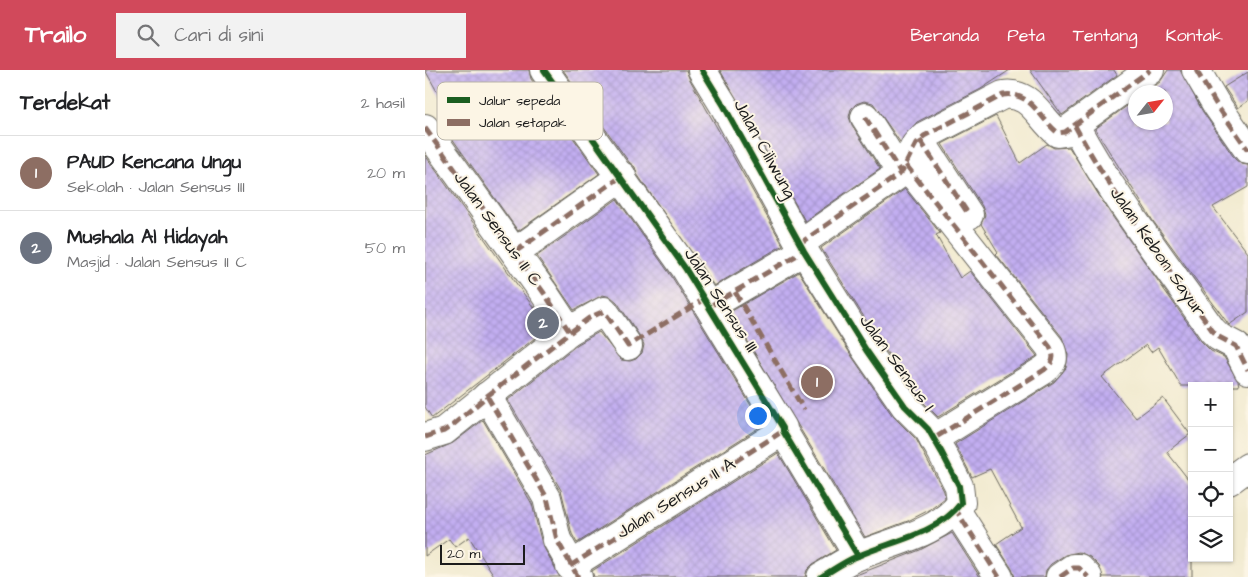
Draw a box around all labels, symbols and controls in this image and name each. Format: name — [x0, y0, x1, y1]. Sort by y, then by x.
search box — [116, 13, 466, 58]
text: Trailo — [25, 18, 86, 52]
icon: search — [134, 21, 162, 49]
text: Cari di sini — [174, 22, 263, 49]
text: Beranda — [910, 23, 979, 48]
text: Peta — [1007, 23, 1045, 48]
text: Tentang — [1073, 23, 1137, 48]
text: Kontak — [1165, 23, 1223, 48]
legend — [437, 82, 603, 140]
north arrow — [1128, 85, 1173, 130]
text: Terdekat — [20, 88, 110, 117]
text: Jalur sepeda — [479, 91, 560, 111]
text: 2 hasil — [360, 92, 405, 114]
street label: Jalan Ciliwung — [727, 95, 803, 204]
text: Jalan setapak — [479, 113, 567, 133]
text: PAUD Kencana Ungu — [67, 149, 241, 176]
text: 1 — [35, 162, 37, 184]
text: 20 m — [367, 162, 405, 184]
street label: Jalan Sensus II C — [448, 166, 549, 292]
text: Sekolah · Jalan Sensus III — [67, 176, 245, 198]
street label: Jalan Kebon Sayur — [1103, 182, 1212, 323]
text: Mushala Al Hidayah — [67, 224, 227, 251]
text: 2 — [31, 237, 41, 259]
text: 50 m — [365, 237, 405, 259]
street label: Jalan Sensus III — [678, 243, 764, 357]
text: Masjid · Jalan Sensus II C — [67, 251, 247, 273]
pin: 2 — [527, 304, 559, 342]
street label: Jalan Sensus I — [853, 309, 941, 417]
pin: 1 — [801, 363, 833, 401]
map controls — [1188, 382, 1233, 562]
button: + — [1188, 382, 1233, 427]
your location — [745, 403, 771, 429]
button: − — [1188, 427, 1233, 472]
street label: Jalan Sensus II A — [612, 451, 741, 545]
button: locate — [1188, 472, 1233, 517]
button: layers — [1188, 517, 1233, 562]
scale bar — [440, 542, 525, 565]
text: 20 m — [447, 544, 480, 564]

